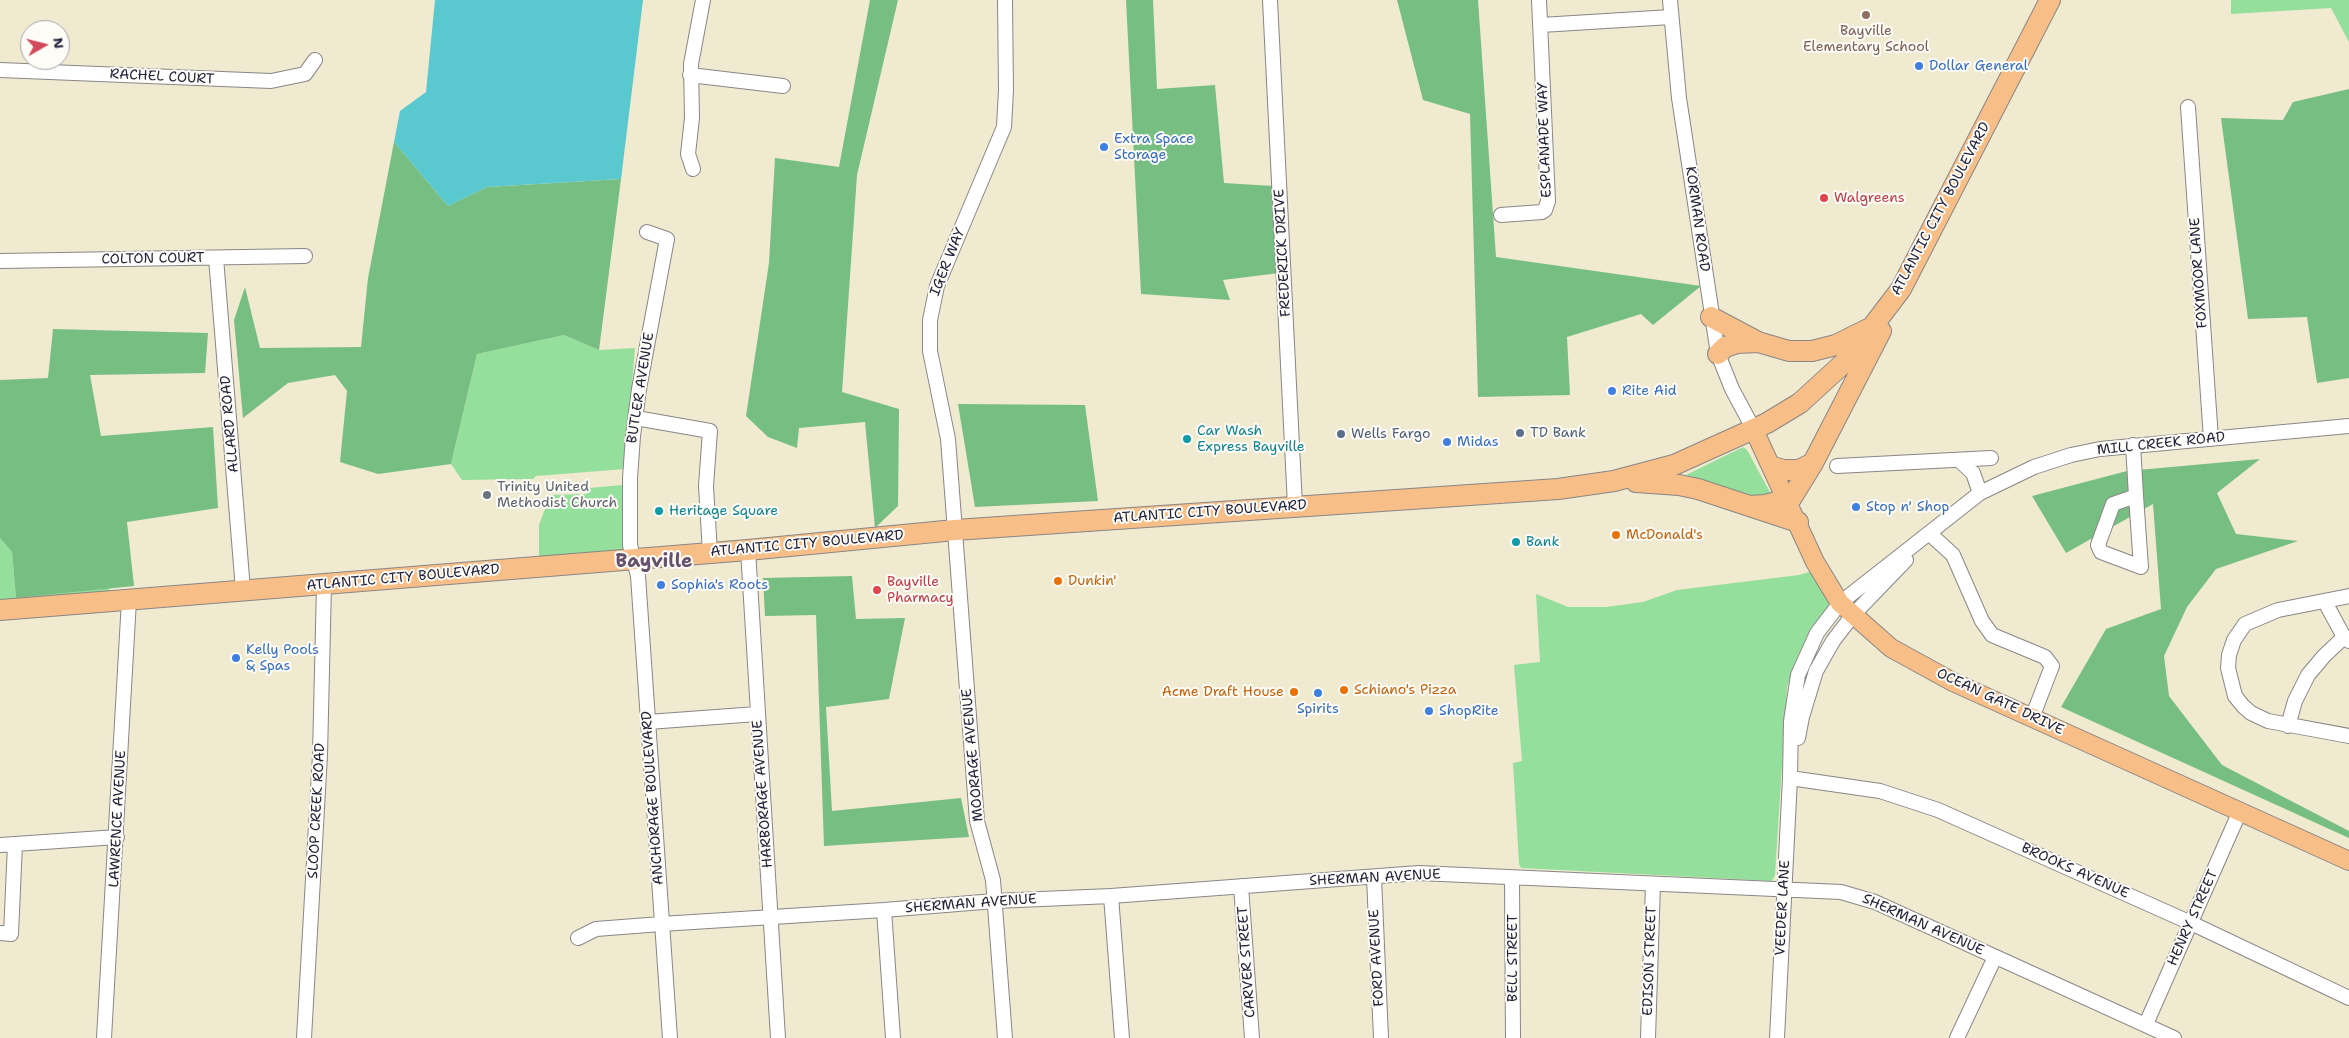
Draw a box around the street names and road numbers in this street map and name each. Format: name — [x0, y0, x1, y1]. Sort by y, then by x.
street label: RACHEL COURT — [109, 66, 215, 88]
street label: ESPLANADE WAY — [1535, 82, 1555, 198]
street label: ATLANTIC CITY BOULEVARD — [1888, 119, 1994, 299]
street label: KORMAN ROAD — [1681, 165, 1713, 273]
street label: FREDERICK DRIVE — [1271, 189, 1295, 317]
street label: FOXMOOR LANE — [2187, 217, 2211, 329]
street label: IGER WAY — [927, 226, 969, 298]
street label: COLTON COURT — [101, 250, 205, 268]
street label: BUTLER AVENUE — [624, 331, 658, 445]
street label: ALLARD ROAD — [217, 375, 243, 473]
street label: MILL CREEK ROAD — [2096, 429, 2226, 459]
street label: ATLANTIC CITY BOULEVARD — [1113, 497, 1307, 527]
street label: ATLANTIC CITY BOULEVARD — [710, 527, 904, 561]
street label: ATLANTIC CITY BOULEVARD — [306, 561, 500, 595]
street label: OCEAN GATE DRIVE — [1934, 665, 2066, 739]
street label: MOORAGE AVENUE — [959, 688, 987, 822]
street label: ANCHORAGE BOULEVARD — [639, 710, 667, 886]
street label: HARBORAGE AVENUE — [749, 719, 777, 869]
street label: SLOOP CREEK ROAD — [305, 743, 329, 879]
street label: LAWRENCE AVENUE — [106, 750, 130, 888]
street label: BROOKS AVENUE — [2019, 840, 2131, 902]
street label: VEEDER LANE — [1772, 860, 1794, 956]
street label: SHERMAN AVENUE — [1309, 866, 1441, 890]
street label: HENRY STREET — [2164, 867, 2222, 969]
street label: SHERMAN AVENUE — [905, 891, 1037, 917]
street label: SHERMAN AVENUE — [1859, 891, 1987, 959]
street label: CARVER STREET — [1235, 906, 1259, 1018]
street label: EDISON STREET — [1640, 906, 1660, 1016]
street label: FORD AVENUE — [1366, 909, 1388, 1007]
street label: BELL STREET — [1505, 914, 1521, 1002]

